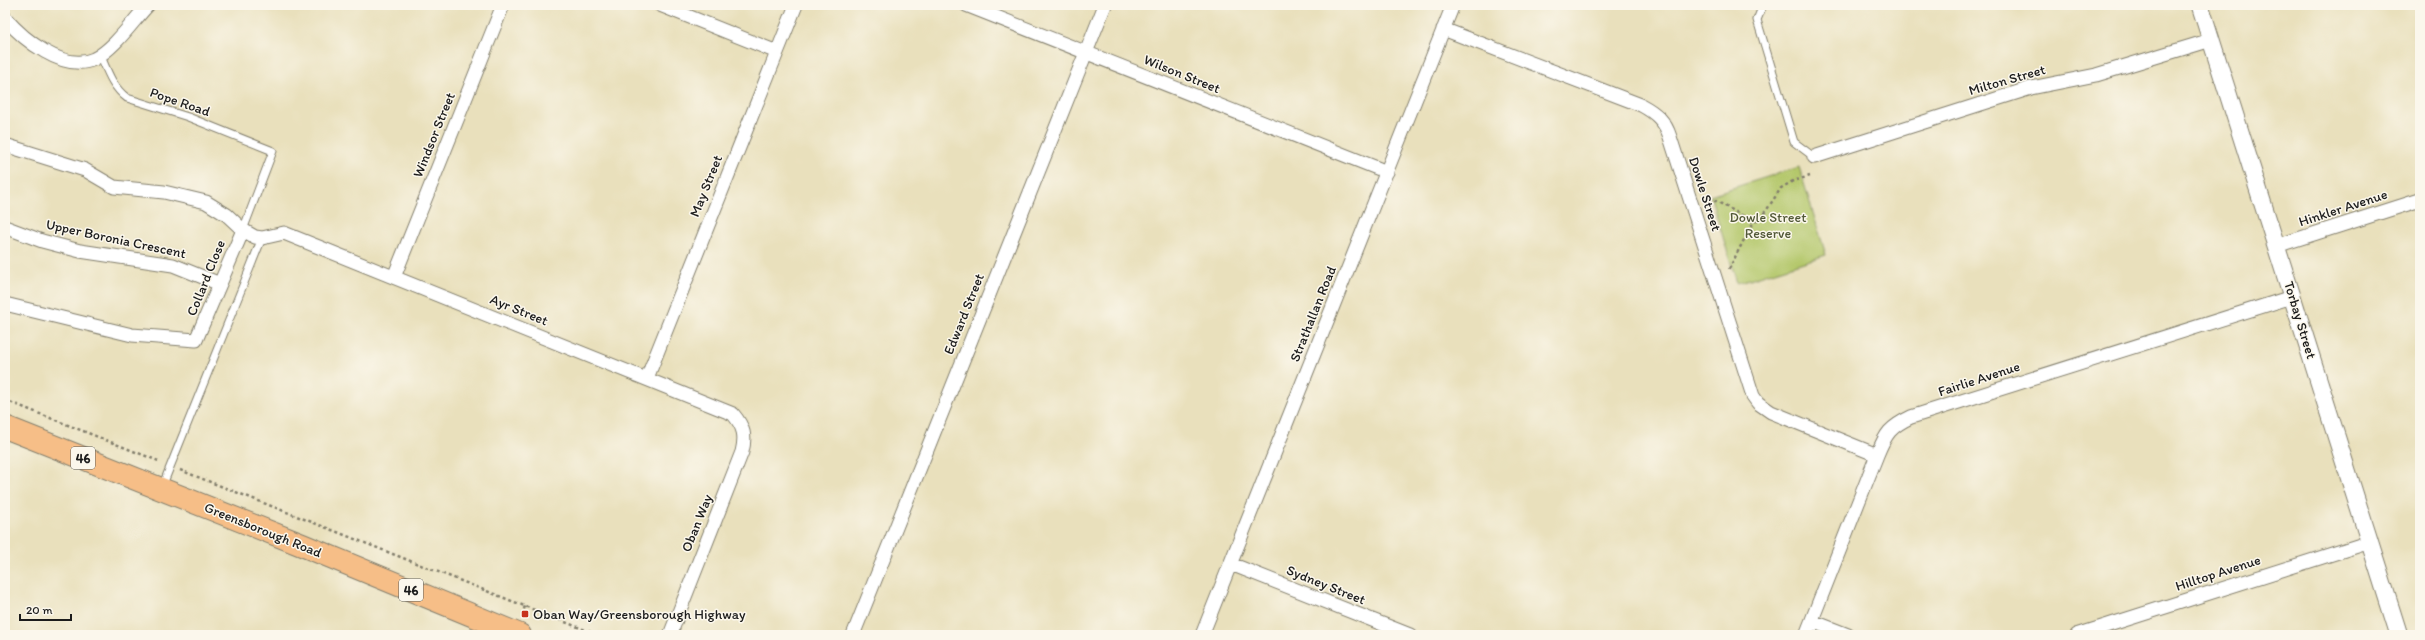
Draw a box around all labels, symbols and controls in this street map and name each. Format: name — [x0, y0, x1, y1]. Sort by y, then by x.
street label: Wilson Street — [1141, 51, 1223, 97]
street label: Milton Street — [1967, 61, 2047, 99]
street label: Pope Road — [148, 84, 213, 120]
street label: Windsor Street — [409, 90, 459, 180]
street label: May Street — [686, 153, 726, 219]
street label: Dowle Street — [1685, 155, 1725, 233]
street label: Hinkler Avenue — [2297, 186, 2390, 230]
park label: Dowle Street Reserve — [1729, 209, 1807, 242]
street label: Upper Boronia Crescent — [44, 216, 188, 262]
street label: Collard Close — [183, 237, 229, 318]
street label: Strathallan Road — [1286, 263, 1340, 364]
street label: Edward Street — [940, 271, 988, 357]
street label: Torbay Street — [2280, 279, 2320, 361]
street label: Ayr Street — [488, 291, 550, 329]
street label: Fairlie Avenue — [1936, 358, 2022, 400]
road number: 46 — [71, 447, 95, 469]
street label: Oban Way — [678, 491, 716, 554]
street label: Greensborough Road — [202, 499, 325, 561]
street label: Hilltop Avenue — [2173, 551, 2263, 595]
street label: Sydney Street — [1284, 561, 1368, 609]
road number: 46 — [399, 579, 423, 601]
scale bar — [20, 596, 71, 622]
text: 20 m — [26, 603, 53, 617]
place label: Oban Way/Greensborough Highway — [533, 606, 746, 623]
marker: Oban Way/Greensborough Highway — [520, 609, 530, 619]

